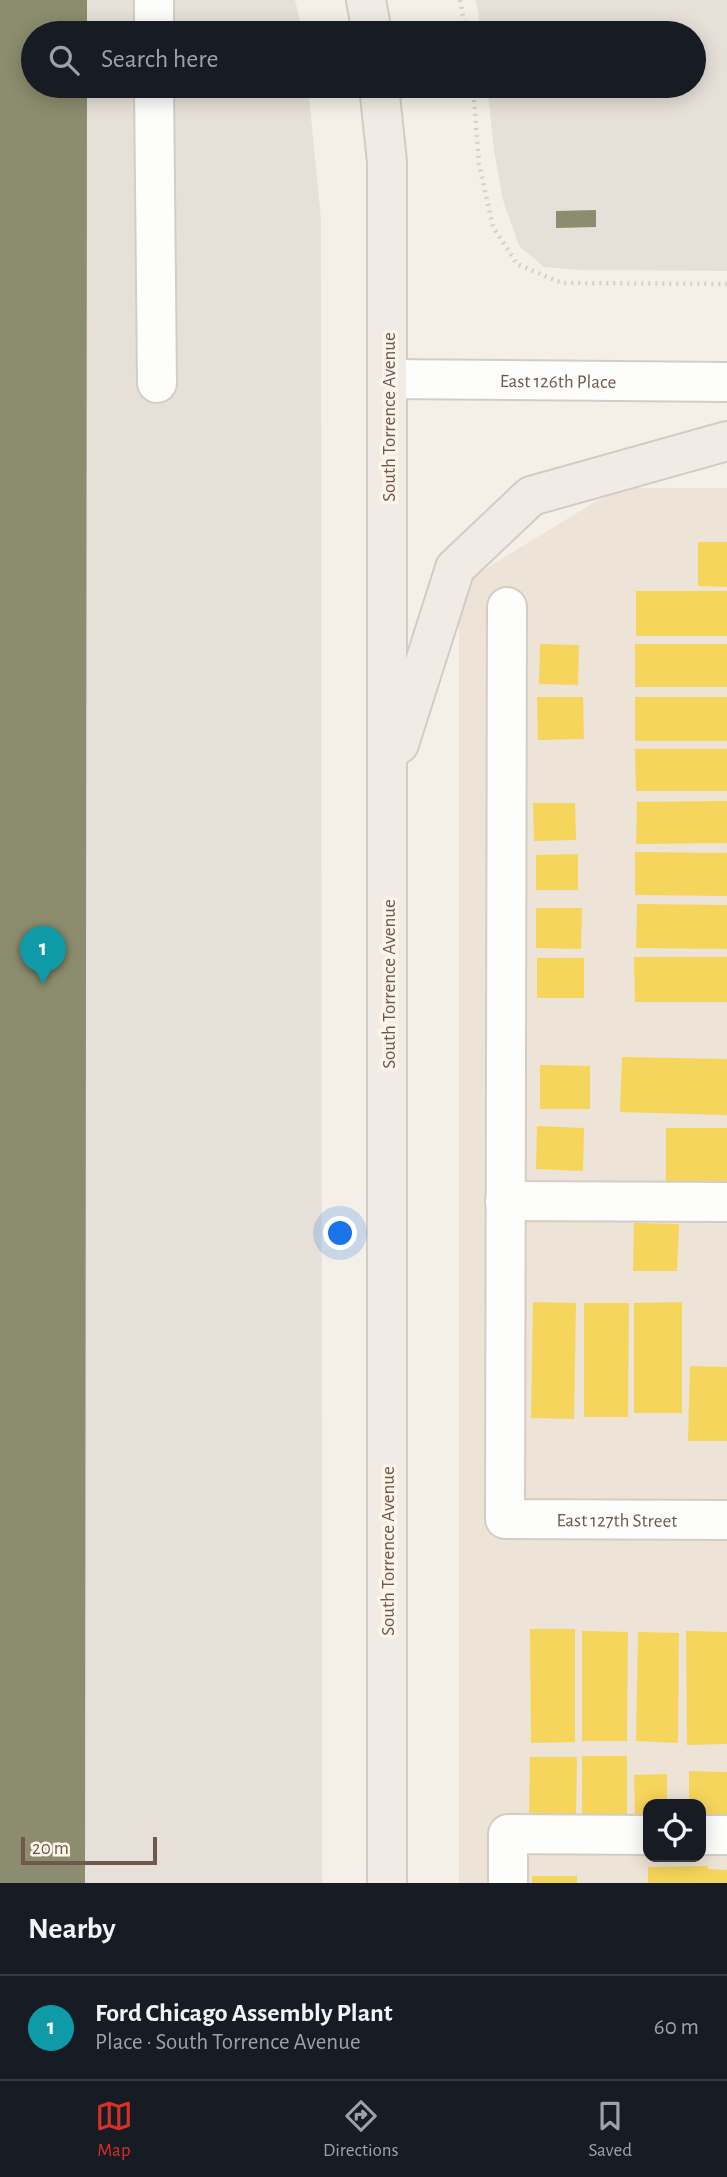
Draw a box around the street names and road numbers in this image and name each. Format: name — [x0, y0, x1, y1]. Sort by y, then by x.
street label: South Torrence Avenue — [380, 332, 399, 502]
street label: East 126th Place — [500, 372, 616, 392]
street label: South Torrence Avenue — [380, 899, 399, 1069]
street label: South Torrence Avenue — [379, 1466, 398, 1636]
street label: East 127th Street — [557, 1511, 677, 1531]

